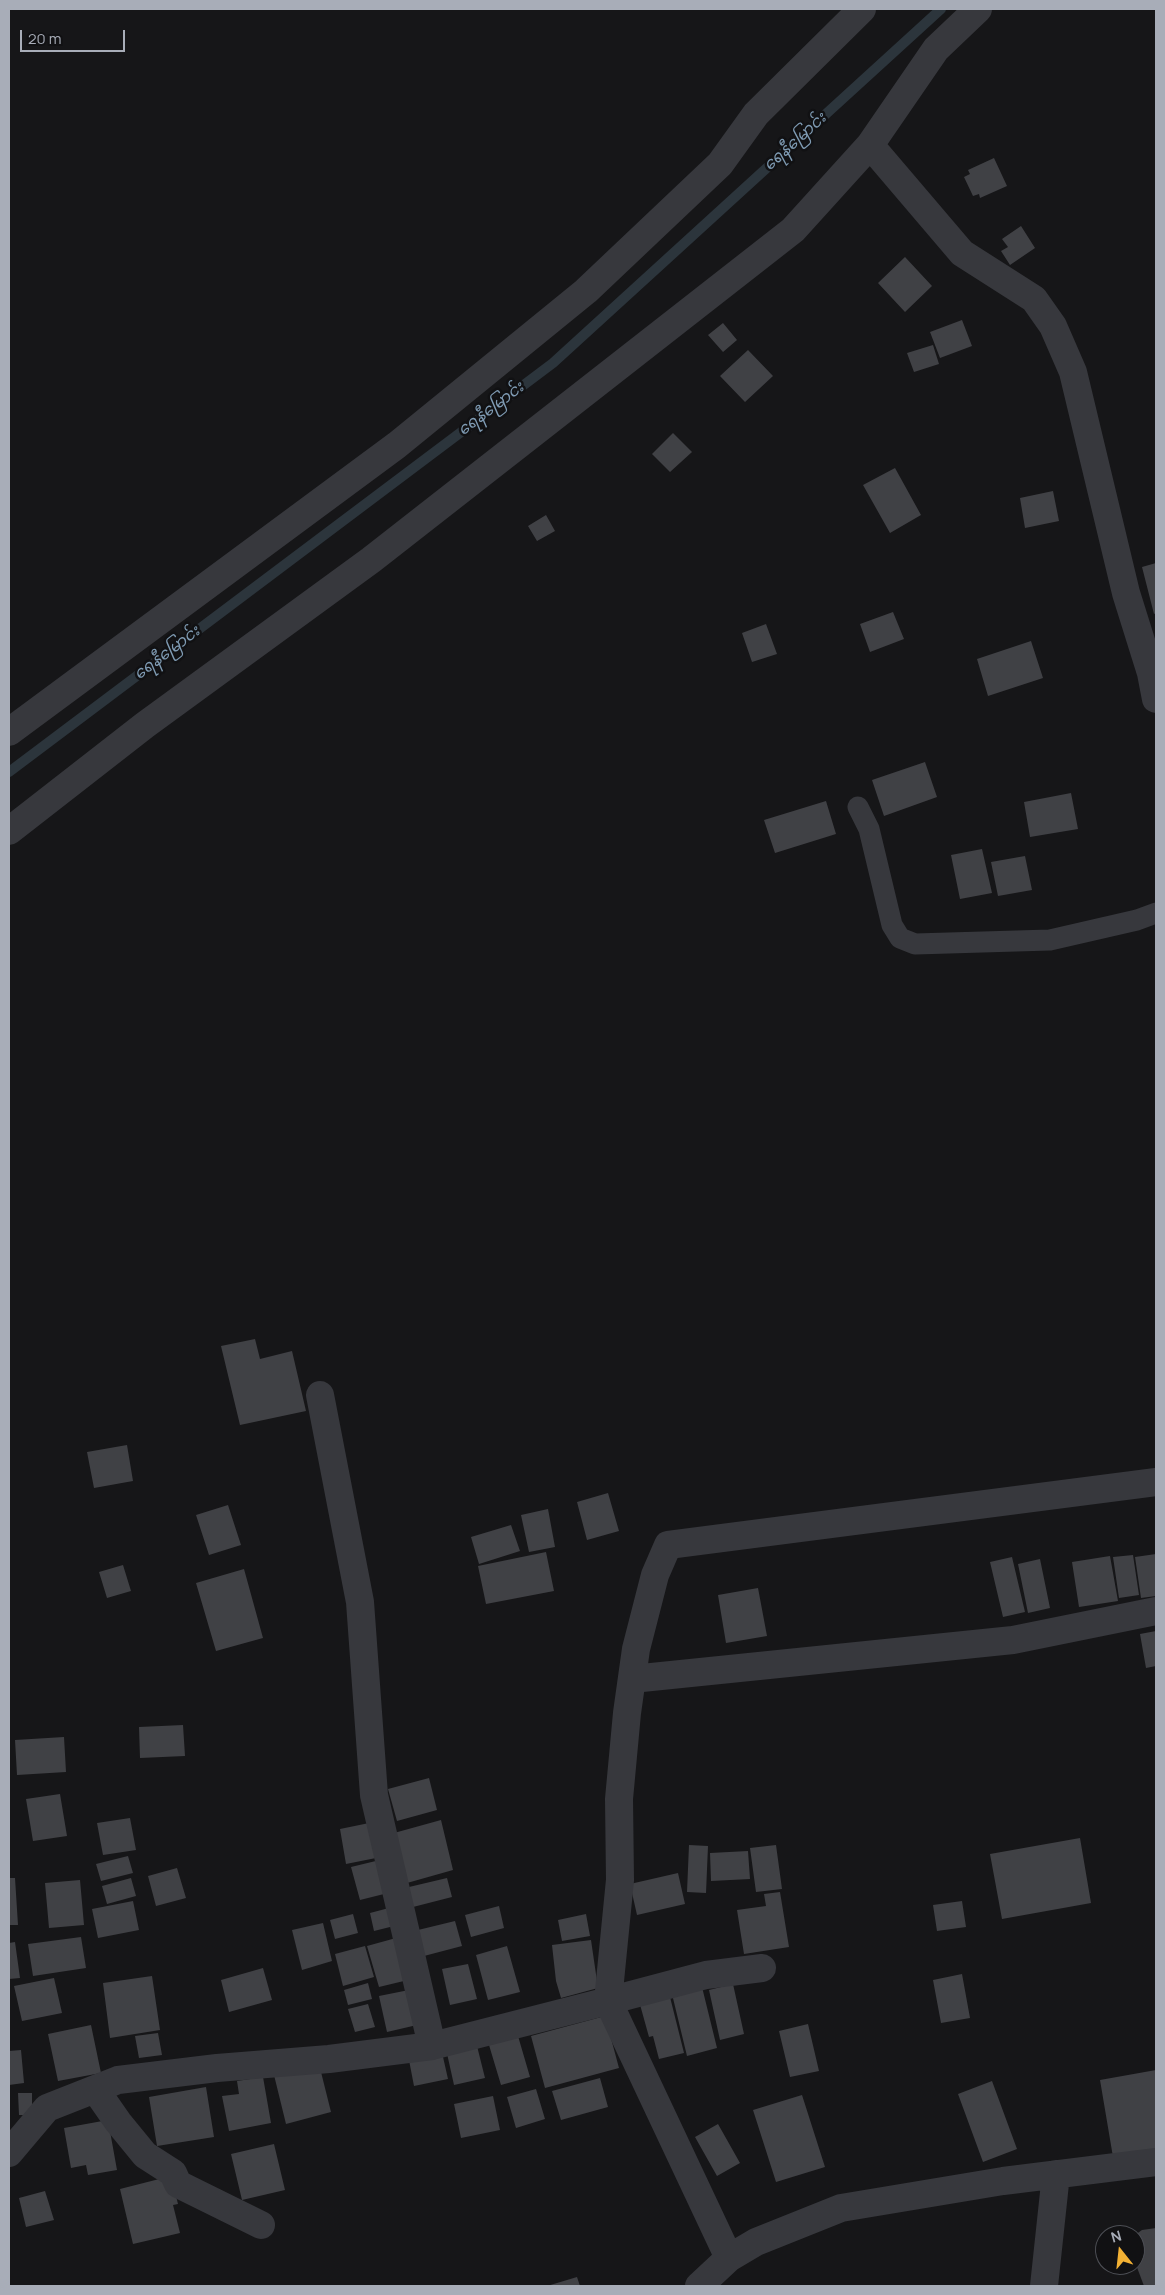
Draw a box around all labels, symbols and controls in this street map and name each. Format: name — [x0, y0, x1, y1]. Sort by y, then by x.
scale bar — [22, 20, 128, 52]
text: 20 m — [28, 28, 61, 49]
water label: ရေနီမြောင်း — [760, 109, 830, 175]
water label: ရေနီမြောင်း — [454, 378, 528, 440]
water label: ရေနီမြောင်း — [130, 622, 204, 684]
north arrow — [1095, 2225, 1145, 2275]
text: N — [1109, 2226, 1123, 2247]

